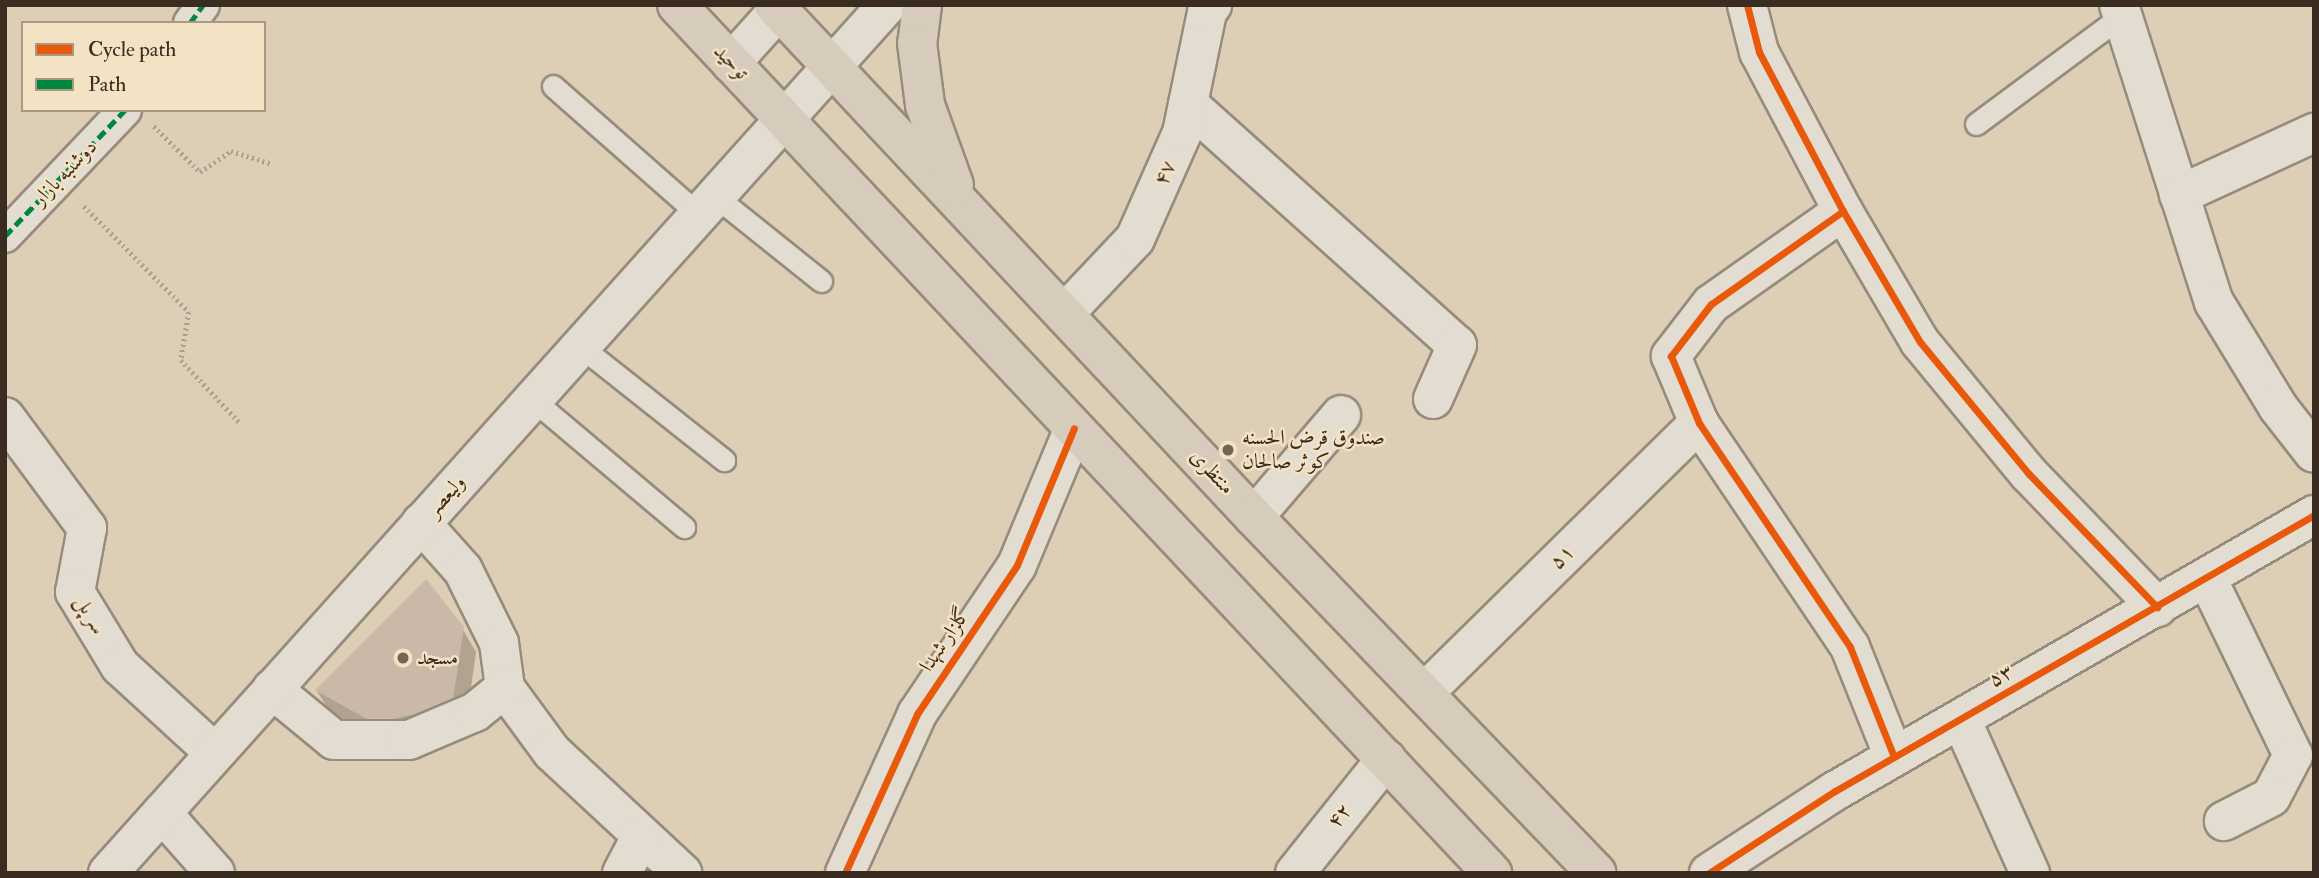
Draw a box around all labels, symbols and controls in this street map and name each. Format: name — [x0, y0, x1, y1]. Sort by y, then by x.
legend — [21, 21, 266, 112]
text: Cycle path — [88, 36, 176, 63]
street label: توحید — [708, 39, 754, 85]
text: Path — [88, 71, 126, 98]
street label: دوشنبه بازار — [27, 135, 103, 211]
street label: ۴۷ — [1148, 157, 1182, 189]
place label: صندوق قرض الحسنه کوثر صالحان — [1242, 425, 1385, 475]
marker: صندوق قرض الحسنه کوثر صالحان — [1220, 442, 1236, 458]
street label: منتظری — [1185, 444, 1239, 500]
street label: ولیعصر — [421, 470, 471, 522]
street label: ۵۱ — [1544, 539, 1580, 575]
street label: سر پل — [69, 591, 111, 639]
street label: گلزار شهدا — [914, 603, 976, 677]
place label: مسجد — [417, 645, 458, 671]
marker: مسجد — [395, 650, 411, 666]
street label: ۵۳ — [1984, 659, 2018, 693]
street label: ۴۲ — [1322, 799, 1358, 833]

